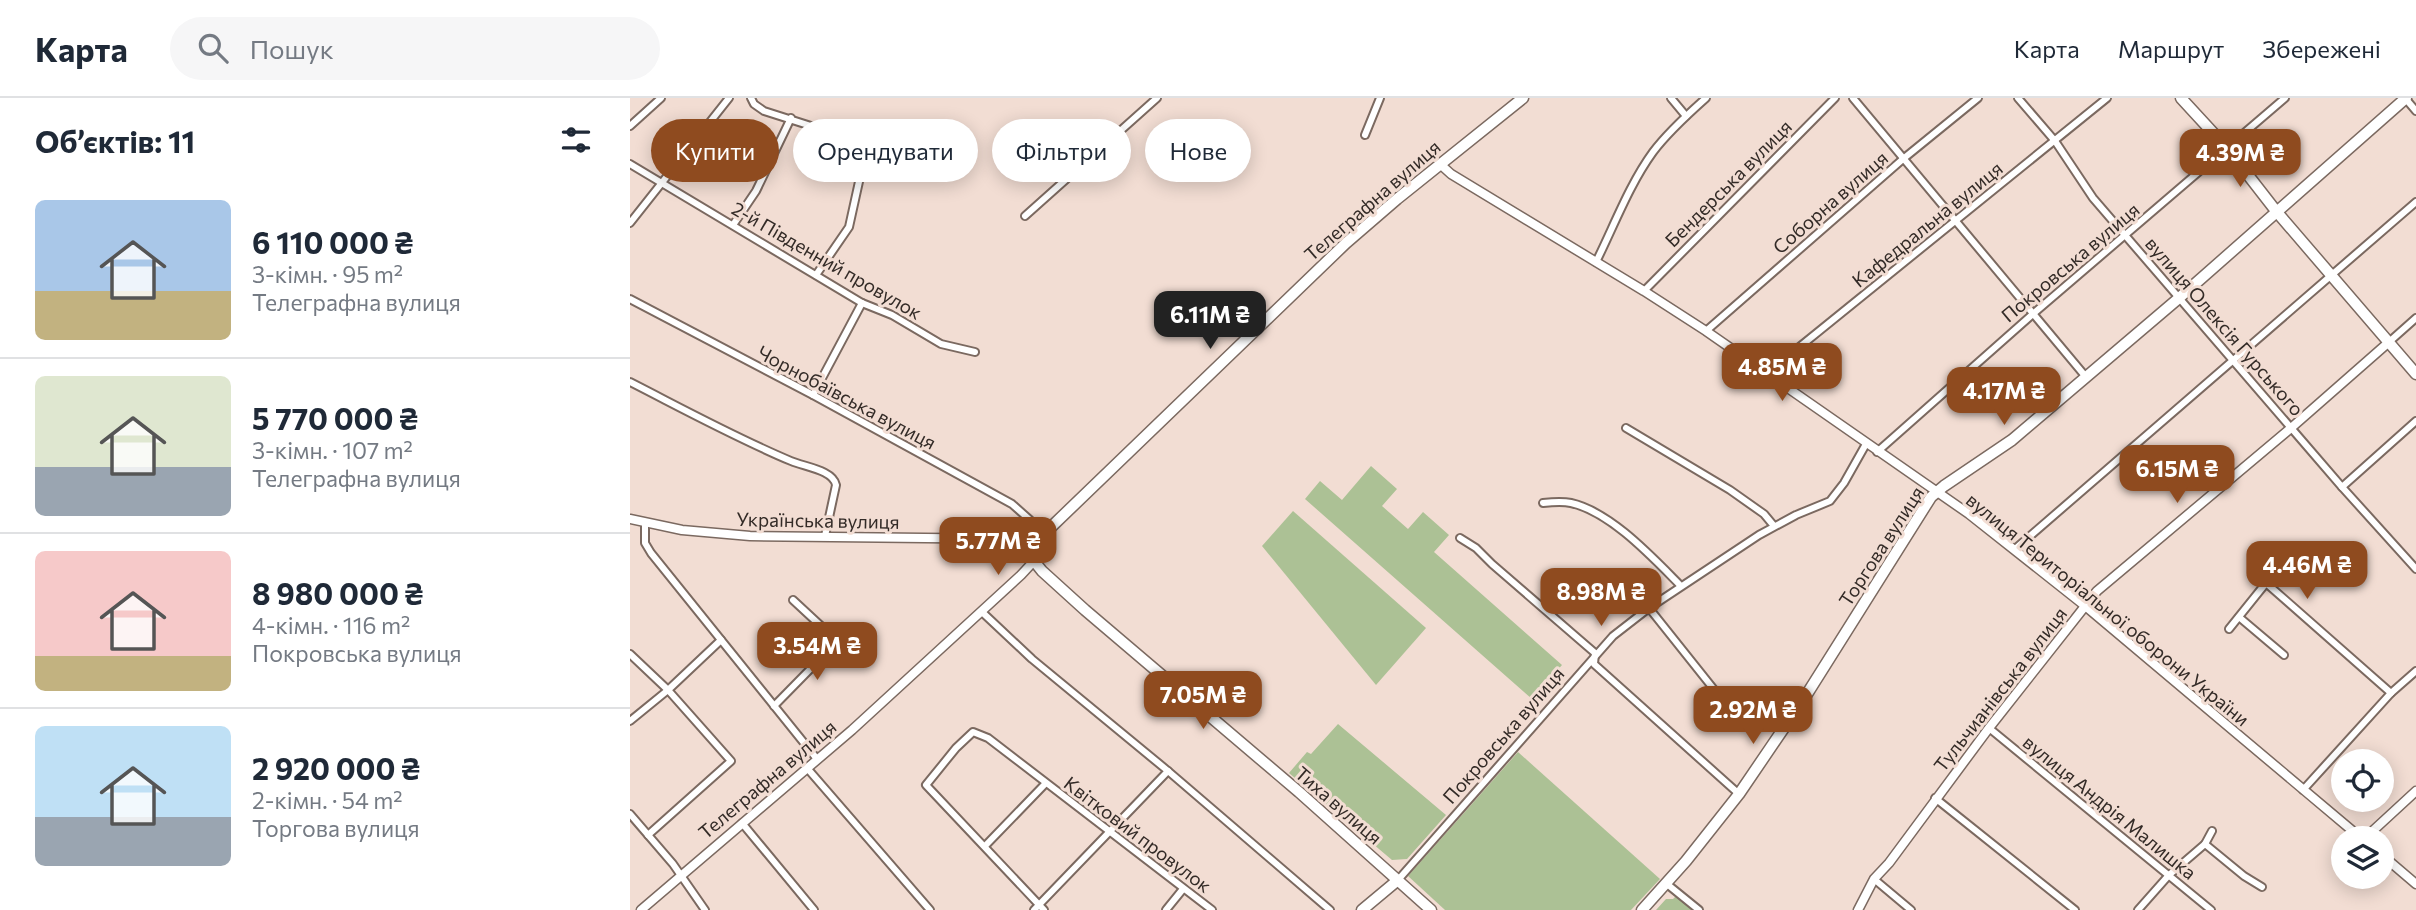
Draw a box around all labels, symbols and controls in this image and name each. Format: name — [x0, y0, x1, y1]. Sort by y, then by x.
search box — [170, 17, 660, 80]
text: Карта — [35, 28, 128, 69]
icon: search — [194, 29, 232, 67]
text: Пошук — [250, 33, 334, 64]
text: Карта — [2014, 34, 2080, 63]
text: Маршрут — [2118, 34, 2224, 63]
text: Збережені — [2262, 34, 2381, 63]
street label: Бендерська вулиця — [1660, 115, 1796, 251]
chip: Купити — [651, 119, 779, 182]
chip: Орендувати — [793, 119, 978, 182]
chip: Фільтри — [992, 119, 1131, 182]
chip: Нове — [1145, 119, 1251, 182]
icon: filters — [557, 121, 595, 159]
text: Об’єктів: 11 — [35, 122, 195, 159]
pin: 4.39M ₴ — [2175, 130, 2305, 189]
street label: Телеграфна вулиця — [1299, 135, 1445, 265]
text: 4.39M ₴ — [2196, 138, 2284, 166]
street label: Соборна вулиця — [1768, 146, 1892, 258]
street label: Кафедральна вулиця — [1847, 156, 2007, 292]
street label: 2-й Південний провулок — [728, 196, 926, 324]
street label: Покровська вулиця — [1996, 198, 2144, 326]
text: 6 110 000 ₴ — [252, 223, 413, 260]
icon: home — [91, 228, 175, 312]
street label: вулиця Олексія Гурського — [2141, 232, 2309, 420]
text: 3-кімн. · 95 m² — [252, 260, 403, 288]
text: Телеграфна вулиця — [252, 288, 461, 316]
pin: 6.11M ₴ — [1145, 292, 1275, 351]
text: 6.11M ₴ — [1170, 300, 1250, 328]
street label: Чорнобаївська вулиця — [754, 340, 940, 454]
pin: 4.85M ₴ — [1717, 344, 1847, 403]
text: 4.85M ₴ — [1738, 352, 1826, 380]
pin: 4.17M ₴ — [1939, 368, 2069, 427]
text: 4.17M ₴ — [1963, 376, 2045, 404]
text: 5 770 000 ₴ — [252, 399, 418, 436]
icon: home — [91, 404, 175, 488]
text: 3-кімн. · 107 m² — [252, 436, 413, 464]
pin: 6.15M ₴ — [2112, 446, 2242, 505]
text: 6.15M ₴ — [2135, 454, 2219, 482]
text: Телеграфна вулиця — [252, 464, 461, 492]
street label: Торгова вулиця — [1834, 482, 1928, 610]
street label: вулиця Територіальної оборони України — [1962, 488, 2254, 730]
street label: Українська вулиця — [736, 507, 900, 533]
pin: 5.77M ₴ — [933, 518, 1063, 577]
text: 5.77M ₴ — [955, 526, 1041, 554]
pin: 4.46M ₴ — [2242, 542, 2372, 601]
text: 4.46M ₴ — [2262, 550, 2352, 578]
pin: 8.98M ₴ — [1536, 568, 1666, 628]
text: 8 980 000 ₴ — [252, 574, 423, 611]
text: 8.98M ₴ — [1556, 577, 1646, 605]
icon: home — [91, 579, 175, 663]
street label: Тульчианівська вулиця — [1929, 602, 2071, 776]
text: 4-кімн. · 116 m² — [252, 611, 410, 639]
pin: 3.54M ₴ — [752, 622, 882, 682]
text: 3.54M ₴ — [773, 631, 861, 659]
text: Покровська вулиця — [252, 639, 462, 667]
street label: Покровська вулиця — [1438, 662, 1568, 808]
pin: 7.05M ₴ — [1138, 672, 1268, 731]
text: 7.05M ₴ — [1160, 680, 1246, 708]
pin: 2.92M ₴ — [1688, 686, 1818, 746]
text: 2.92M ₴ — [1710, 695, 1796, 723]
street label: Телеграфна вулиця — [694, 715, 840, 843]
street label: вулиця Андрія Малишка — [2019, 730, 2201, 884]
text: 2 920 000 ₴ — [252, 749, 420, 786]
map controls — [2331, 749, 2394, 889]
button: locate — [2331, 749, 2394, 812]
icon: home — [91, 754, 175, 838]
street label: Тиха вулиця — [1291, 761, 1387, 849]
street label: Квітковий провулок — [1060, 771, 1216, 897]
text: 2-кімн. · 54 m² — [252, 786, 403, 814]
text: Торгова вулиця — [252, 814, 420, 842]
button: layers — [2331, 826, 2394, 889]

